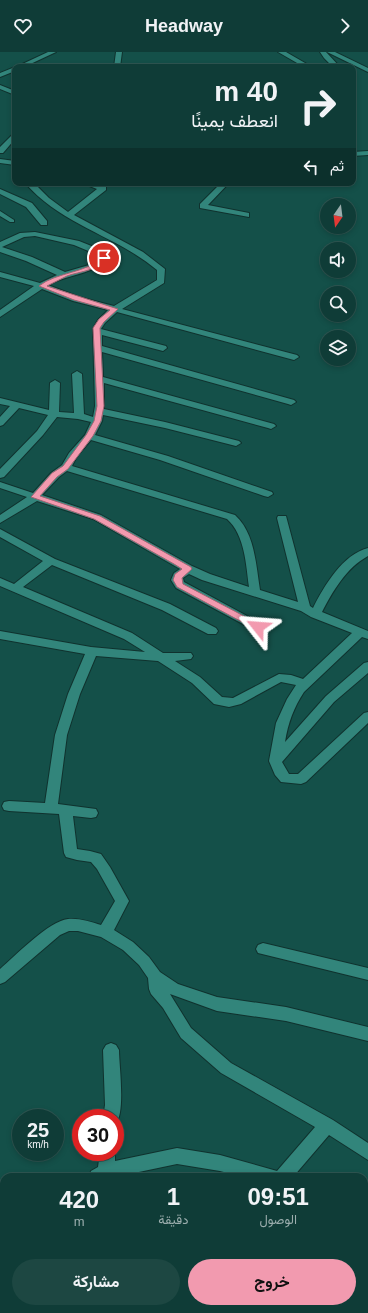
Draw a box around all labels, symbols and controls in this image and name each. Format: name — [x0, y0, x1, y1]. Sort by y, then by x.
icon: heart — [12, 15, 34, 37]
icon: forward — [334, 15, 356, 37]
text: Headway — [145, 16, 223, 36]
text: 40 m — [214, 76, 278, 107]
icon: right — [292, 80, 344, 132]
text: انعطف يمينًا — [191, 111, 278, 131]
icon: left — [300, 156, 322, 178]
text: ثم — [330, 157, 344, 174]
north arrow — [320, 198, 356, 234]
map controls — [320, 198, 356, 366]
pin — [87, 241, 121, 275]
button: sound — [320, 242, 356, 278]
icon: arrive — [93, 247, 115, 269]
button: search — [320, 286, 356, 322]
button: layers — [320, 330, 356, 366]
position arrow — [237, 606, 279, 648]
speed limit sign: 30 — [72, 1109, 124, 1161]
text: 25 — [27, 1119, 49, 1141]
text: km/h — [27, 1139, 49, 1150]
text: 1 — [167, 1183, 180, 1210]
text: 09:51 — [248, 1183, 309, 1210]
text: 420 — [59, 1186, 99, 1213]
text: دقيقة — [158, 1212, 188, 1227]
text: الوصول — [259, 1212, 297, 1227]
text: m — [74, 1214, 85, 1229]
button: مشاركة — [12, 1259, 180, 1305]
button: خروج — [188, 1259, 356, 1305]

